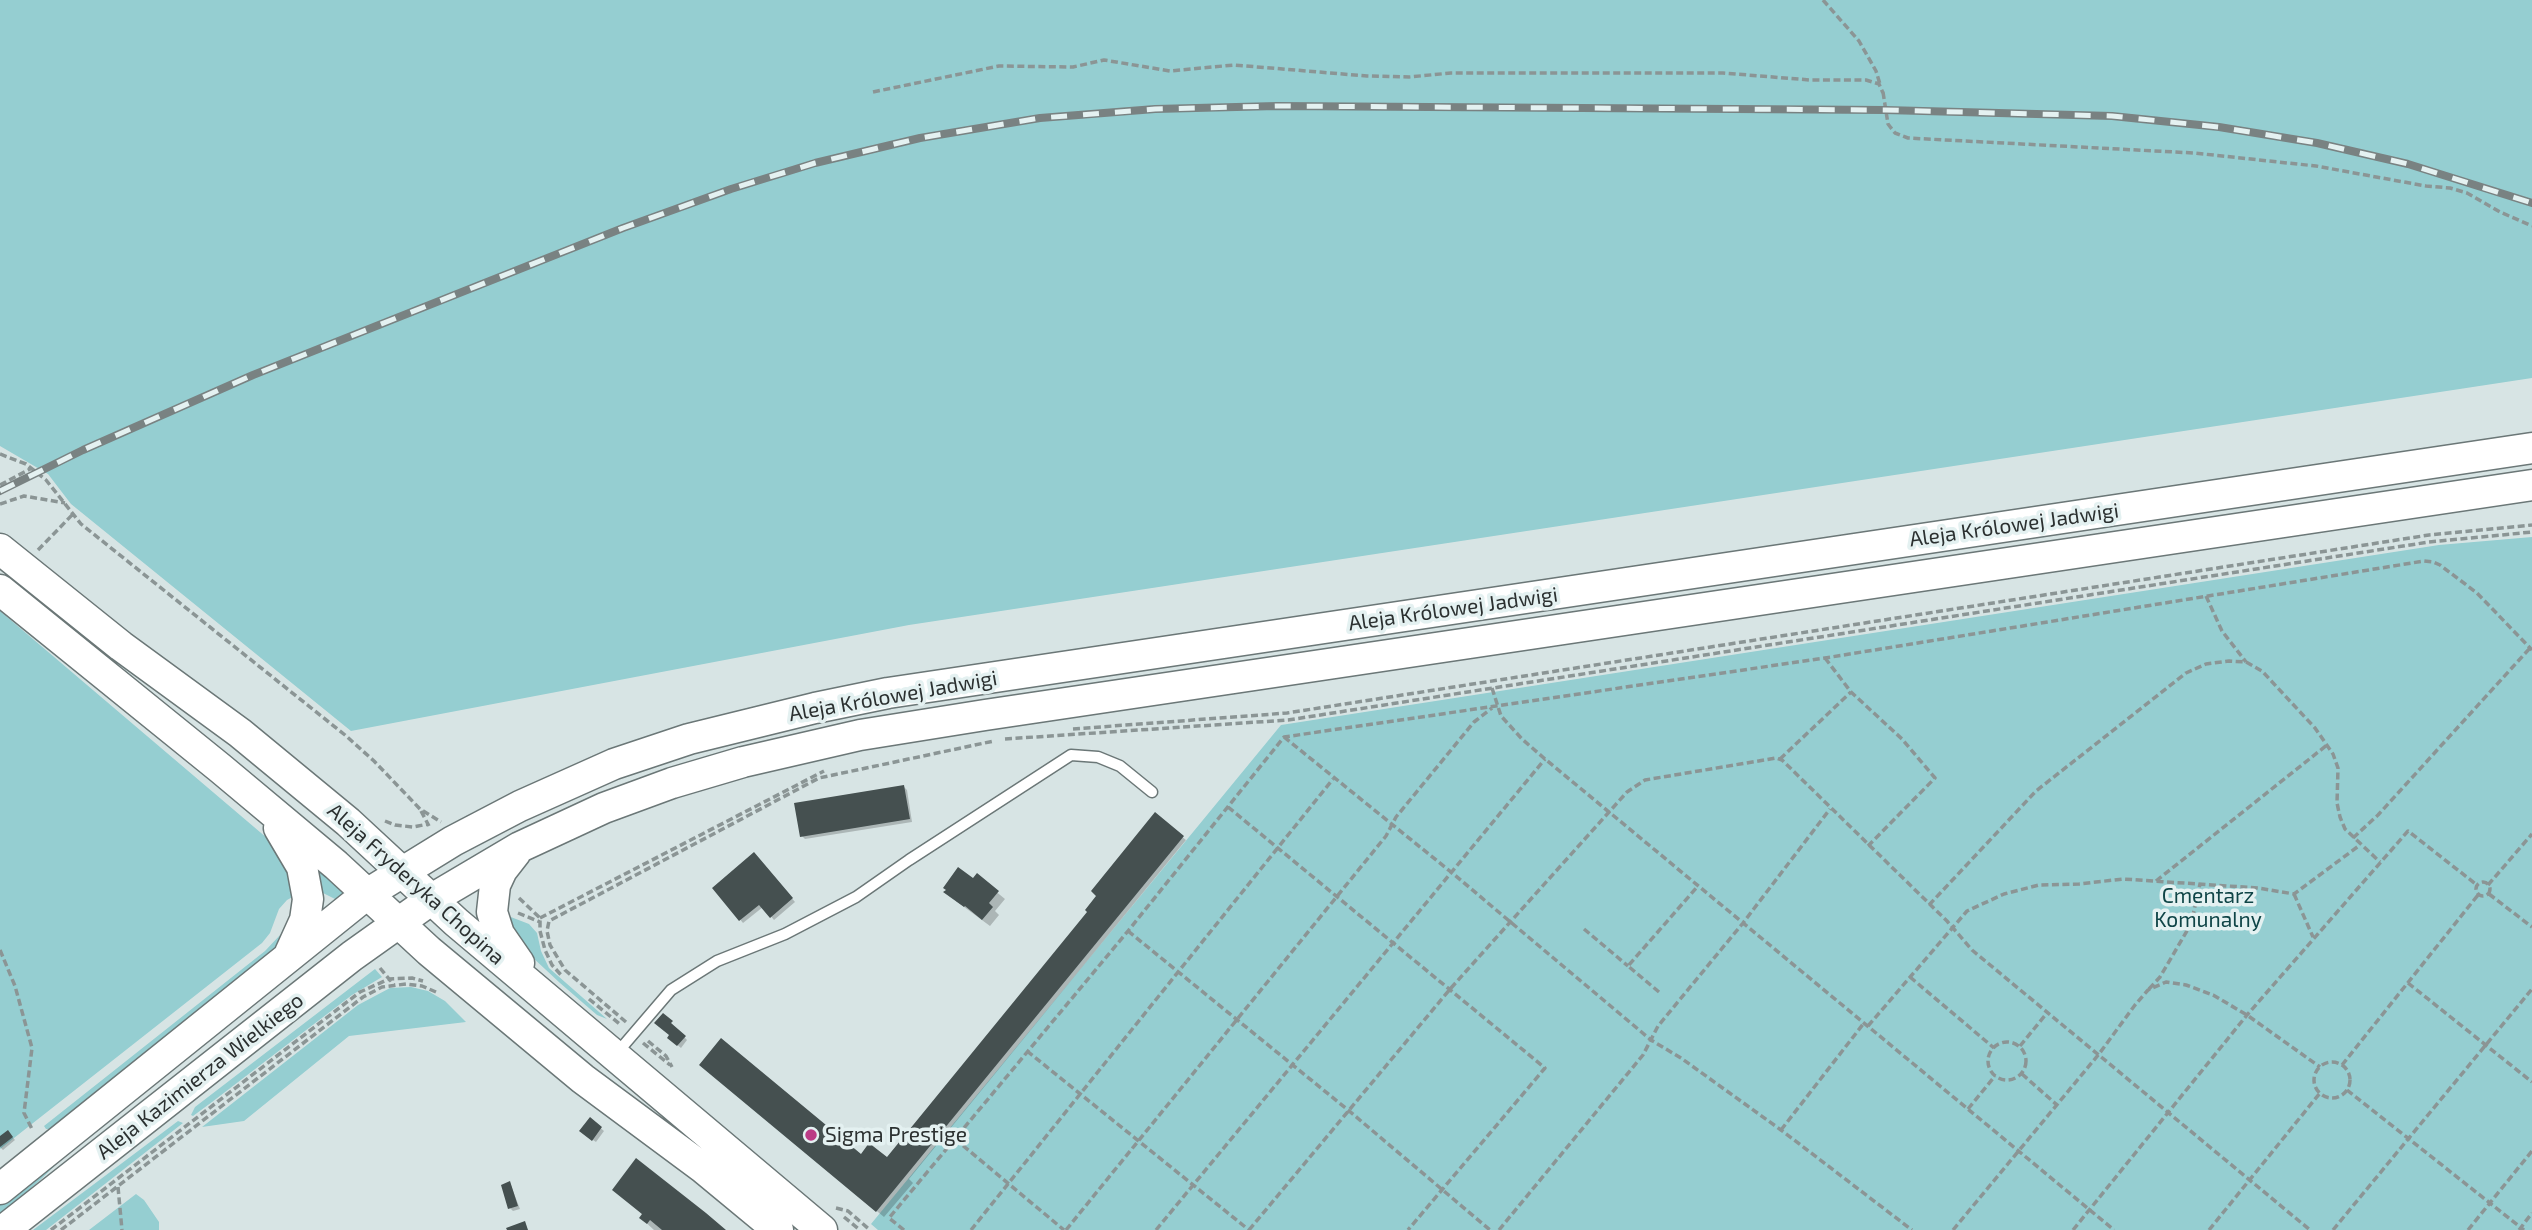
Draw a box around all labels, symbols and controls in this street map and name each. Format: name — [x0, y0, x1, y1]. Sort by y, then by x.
street label: Aleja Królowej Jadwigi — [1908, 498, 2120, 552]
street label: Aleja Królowej Jadwigi — [1347, 582, 1559, 636]
street label: Aleja Królowej Jadwigi — [787, 665, 999, 727]
street label: Aleja Fryderyka Chopina — [322, 798, 510, 970]
park label: Cmentarz Komunalny — [2154, 883, 2262, 933]
street label: Aleja Kazimierza Wielkiego — [92, 987, 308, 1165]
place label: Sigma Prestige — [825, 1122, 967, 1148]
marker: Sigma Prestige — [803, 1127, 819, 1143]

